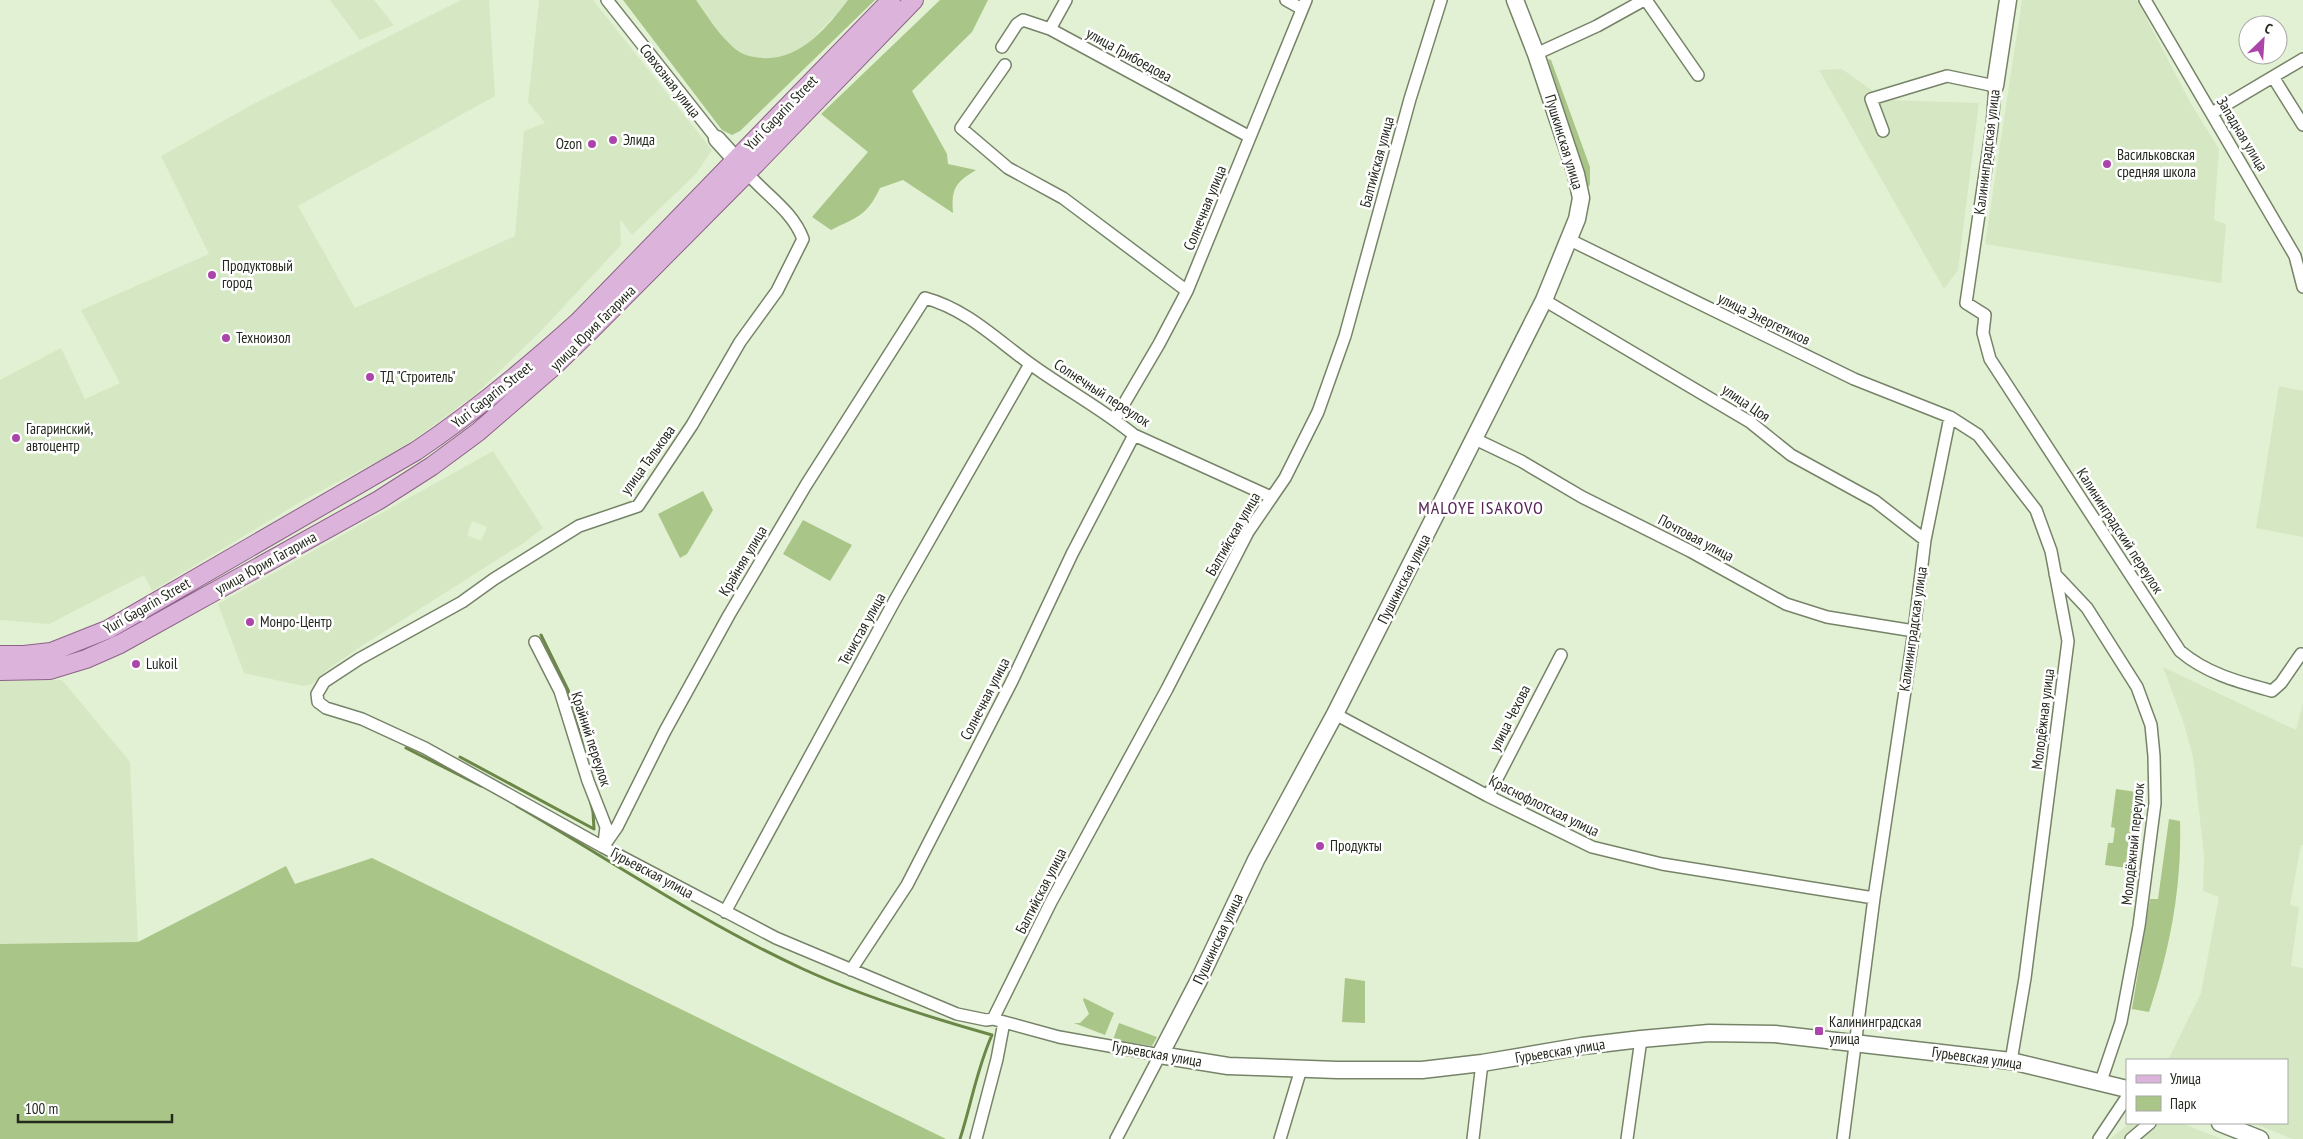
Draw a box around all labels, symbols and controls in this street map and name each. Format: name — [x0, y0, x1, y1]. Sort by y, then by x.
north arrow — [2238, 15, 2288, 65]
text: С — [2262, 19, 2276, 38]
street label: улица Грибоедова — [1083, 23, 1175, 86]
street label: Совхозная улица — [636, 40, 705, 122]
street label: Yuri Gagarin Street — [740, 71, 821, 154]
street label: Калининградская улица — [1969, 88, 2004, 216]
street label: Пушкинская улица — [1541, 92, 1588, 192]
street label: Западная улица — [2213, 93, 2272, 175]
street label: Балтийская улица — [1355, 114, 1398, 210]
place label: Элида — [623, 130, 655, 149]
place label: Ozon — [556, 134, 582, 153]
marker: Элида — [607, 134, 619, 146]
marker: Ozon — [586, 138, 598, 150]
place label: Васильковская средняя школа — [2117, 145, 2196, 181]
marker: Васильковская средняя школа — [2101, 158, 2113, 170]
street label: Солнечная улица — [1179, 163, 1230, 253]
place label: Продуктовый город — [222, 256, 293, 292]
marker: Продуктовый город — [206, 269, 218, 281]
street label: улица Юрия Гагарина — [546, 281, 639, 374]
street label: улица Энергетиков — [1715, 288, 1813, 349]
place label: Техноизол — [236, 328, 291, 347]
marker: Техноизол — [220, 332, 232, 344]
street label: Солнечный переулок — [1051, 354, 1154, 431]
street label: Yuri Gagarin Street — [448, 357, 536, 432]
place label: ТД "Строитель" — [380, 367, 456, 386]
marker: ТД "Строитель" — [364, 371, 376, 383]
street label: улица Цоя — [1718, 380, 1774, 426]
place label: Гагаринский, автоцентр — [26, 419, 93, 455]
street label: улица Талькова — [616, 421, 679, 498]
marker: Гагаринский, автоцентр — [10, 432, 22, 444]
street label: Калининградский переулок — [2073, 464, 2168, 597]
street label: Балтийская улица — [1201, 488, 1264, 579]
district label: MALOYE ISAKOVO — [1418, 496, 1544, 519]
street label: Почтовая улица — [1655, 510, 1737, 565]
street label: Крайняя улица — [714, 522, 771, 599]
street label: улица Юрия Гагарина — [212, 527, 320, 598]
street label: Пушкинская улица — [1373, 531, 1434, 627]
street label: Калининградская улица — [1894, 565, 1931, 693]
street label: Yuri Gagarin Street — [100, 573, 194, 638]
street label: Тенистая улица — [834, 589, 889, 668]
place label: Монро-Центр — [260, 612, 332, 631]
marker: Монро-Центр — [244, 616, 256, 628]
place label: Lukoil — [146, 654, 178, 673]
street label: Солнечная улица — [956, 654, 1013, 743]
marker: Lukoil — [130, 658, 142, 670]
street label: Молодёжная улица — [2027, 667, 2058, 771]
street label: улица Чехова — [1485, 682, 1534, 754]
street label: Крайний переулок — [567, 689, 616, 789]
street label: Краснофлотская улица — [1486, 771, 1602, 840]
street label: Молодёжный переулок — [2117, 782, 2148, 906]
place label: Продукты — [1330, 836, 1382, 855]
marker: Продукты — [1314, 840, 1326, 852]
street label: Гурьевская улица — [608, 843, 697, 902]
street label: Балтийская улица — [1011, 845, 1070, 937]
street label: Пушкинская улица — [1188, 890, 1247, 987]
place label: Калининградская улица — [1829, 1012, 1921, 1048]
marker: Калининградская улица — [1813, 1025, 1825, 1037]
street label: Гурьевская улица — [1514, 1034, 1606, 1067]
street label: Гурьевская улица — [1111, 1036, 1203, 1071]
street label: Гурьевская улица — [1931, 1042, 2023, 1073]
legend — [2126, 1059, 2288, 1124]
text: Улица — [2170, 1069, 2201, 1088]
scale bar — [18, 1092, 171, 1124]
text: Парк — [2170, 1094, 2196, 1113]
text: 100 m — [25, 1099, 58, 1118]

